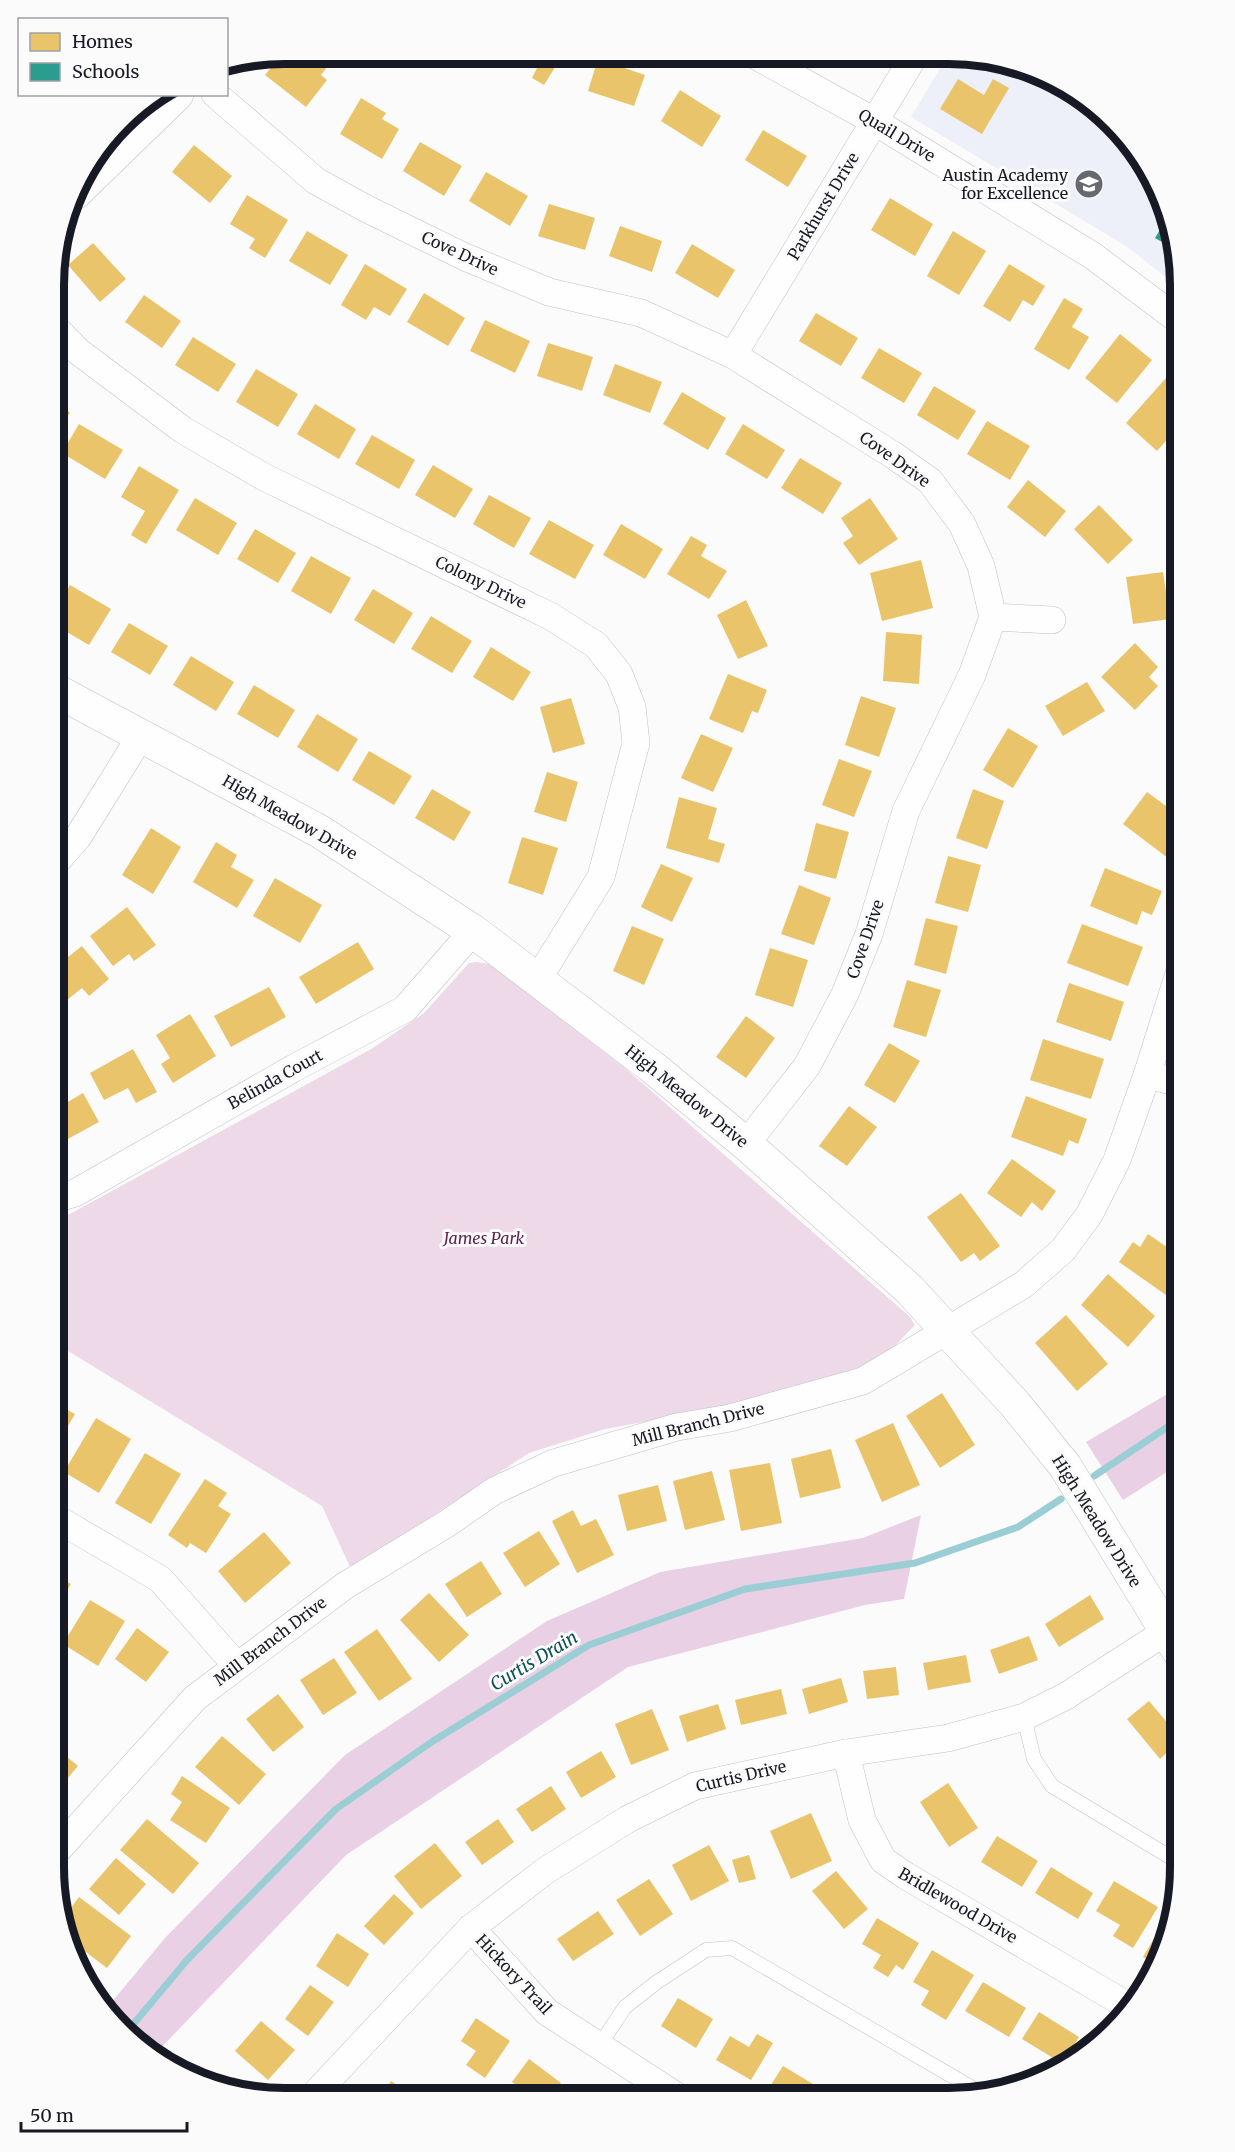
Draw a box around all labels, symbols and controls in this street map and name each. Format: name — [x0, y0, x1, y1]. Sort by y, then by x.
legend — [18, 18, 228, 96]
text: Homes — [72, 30, 133, 53]
text: Schools — [72, 60, 140, 83]
street label: Quail Drive — [855, 104, 939, 166]
street label: Parkhurst Drive — [783, 149, 863, 263]
place label: Austin Academy for Excellence — [942, 165, 1069, 203]
school or university icon: Austin Academy for Excellence — [1073, 168, 1105, 200]
street label: Cove Drive — [419, 227, 501, 279]
street label: Cove Drive — [856, 427, 934, 491]
street label: Colony Drive — [432, 551, 530, 613]
street label: High Meadow Drive — [219, 770, 361, 864]
street label: Cove Drive — [842, 897, 888, 981]
street label: High Meadow Drive — [622, 1040, 752, 1152]
street label: Belinda Court — [224, 1044, 327, 1113]
park label: James Park — [442, 1228, 525, 1248]
street label: Mill Branch Drive — [630, 1398, 766, 1450]
street label: High Meadow Drive — [1048, 1451, 1146, 1591]
street label: Mill Branch Drive — [210, 1592, 330, 1690]
water label: Curtis Drain — [486, 1625, 582, 1696]
street label: Curtis Drive — [694, 1756, 788, 1796]
street label: Bridlewood Drive — [895, 1863, 1021, 1947]
street label: Hickory Trail — [472, 1930, 556, 2018]
scale bar — [21, 2095, 188, 2133]
text: 50 m — [30, 2104, 74, 2127]

